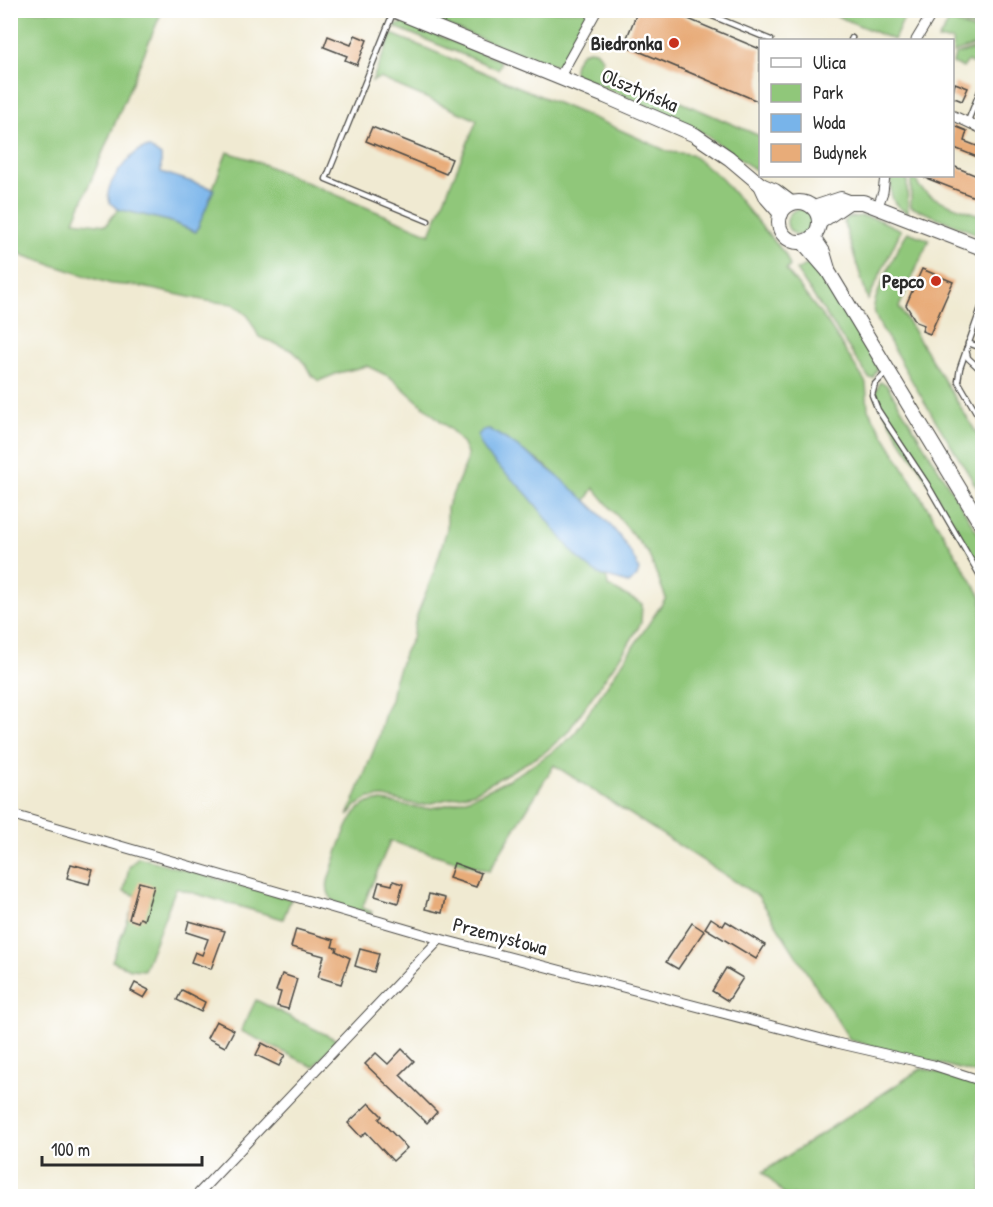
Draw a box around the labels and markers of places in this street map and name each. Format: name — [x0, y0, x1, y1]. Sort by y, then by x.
place label: Biedronka — [591, 29, 662, 56]
marker: Biedronka — [667, 36, 681, 50]
place label: Pepco — [882, 267, 924, 295]
marker: Pepco — [929, 274, 943, 288]

